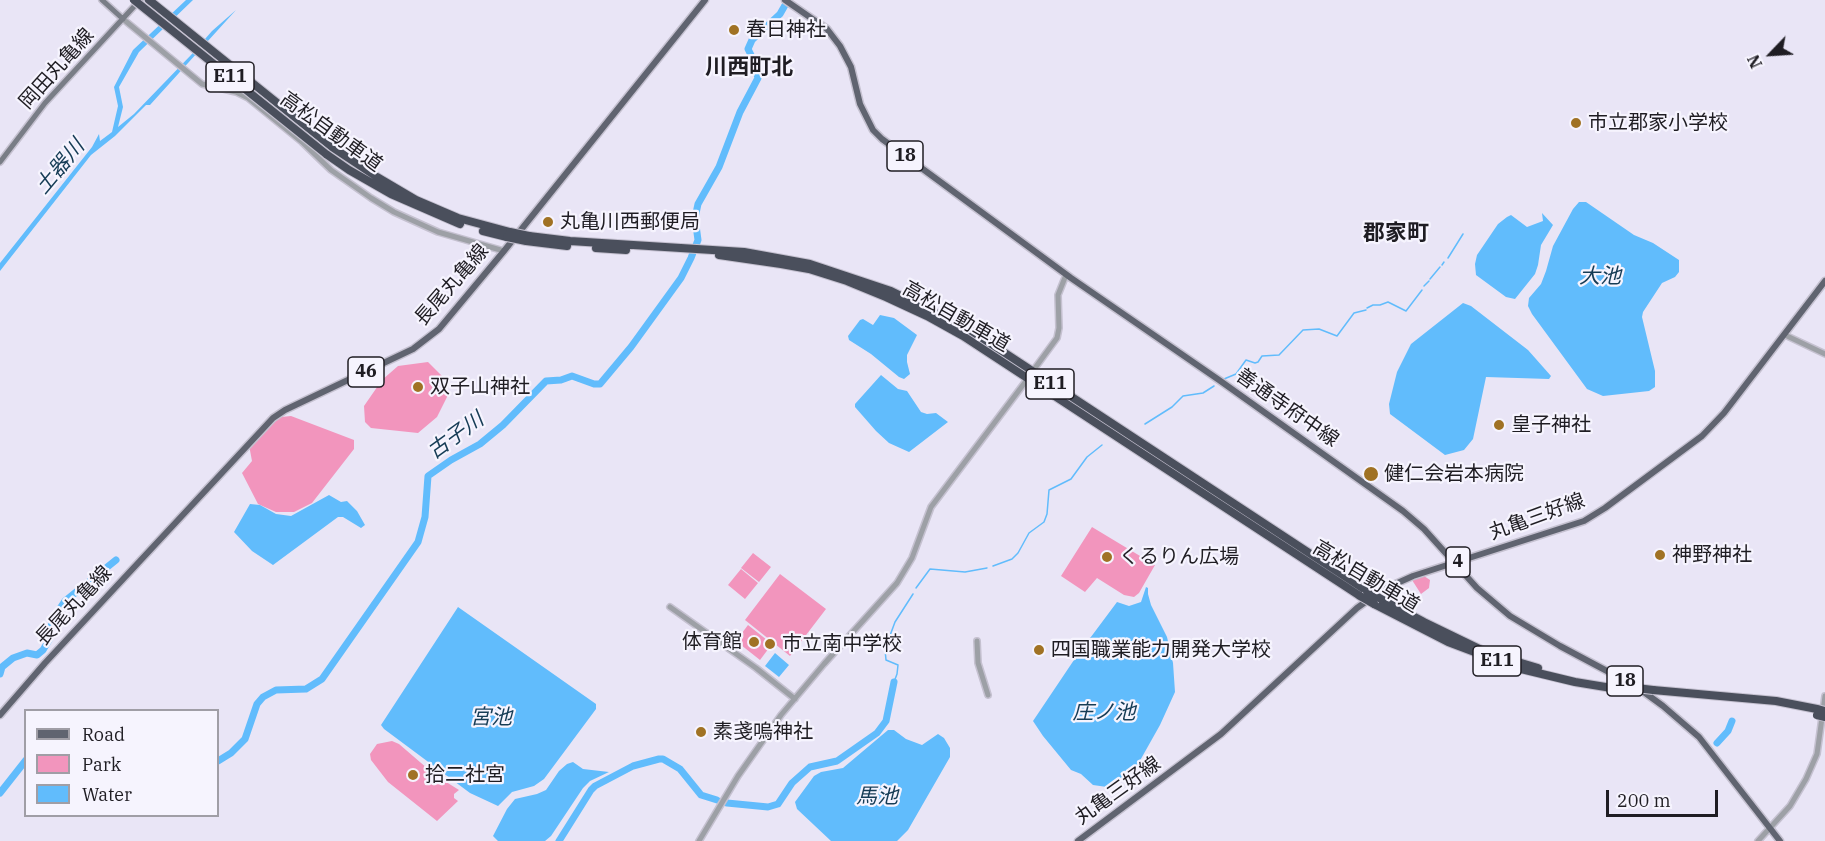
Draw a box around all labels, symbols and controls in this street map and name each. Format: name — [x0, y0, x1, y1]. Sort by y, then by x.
place label: 春日神社 — [746, 18, 826, 42]
marker: 春日神社 — [727, 23, 741, 37]
street label: 岡田丸亀線 — [15, 24, 99, 114]
north arrow — [1741, 24, 1801, 84]
text: N — [1743, 52, 1766, 72]
district label: 川西町北 — [705, 55, 793, 81]
road number: E11 — [206, 62, 254, 92]
street label: 高松自動車道 — [275, 87, 387, 177]
place label: 市立郡家小学校 — [1588, 111, 1728, 135]
marker: 市立郡家小学校 — [1569, 116, 1583, 130]
water label: 土器川 — [30, 135, 90, 199]
road number: 18 — [887, 141, 923, 171]
place label: 丸亀川西郵便局 — [560, 210, 700, 234]
marker: 丸亀川西郵便局 — [541, 215, 555, 229]
district label: 郡家町 — [1363, 221, 1429, 247]
street label: 長尾丸亀線 — [410, 239, 494, 331]
water label: 大池 — [1579, 264, 1621, 290]
street label: 高松自動車道 — [898, 277, 1014, 357]
road number: 46 — [348, 357, 384, 387]
street label: 善通寺府中線 — [1231, 364, 1343, 452]
road number: E11 — [1026, 369, 1074, 399]
place label: 双子山神社 — [430, 375, 530, 399]
marker: 双子山神社 — [411, 380, 425, 394]
water label: 古子川 — [423, 407, 489, 465]
place label: 皇子神社 — [1511, 413, 1591, 437]
marker: 皇子神社 — [1492, 418, 1506, 432]
place label: 健仁会岩本病院 — [1384, 462, 1524, 486]
marker: 健仁会岩本病院 — [1362, 465, 1380, 483]
street label: 丸亀三好線 — [1486, 489, 1588, 545]
street label: 高松自動車道 — [1308, 536, 1424, 618]
place label: 神野神社 — [1672, 543, 1752, 567]
place label: くるりん広場 — [1119, 545, 1239, 569]
road number: 4 — [1446, 547, 1470, 577]
marker: 神野神社 — [1653, 548, 1667, 562]
marker: くるりん広場 — [1100, 550, 1114, 564]
street label: 長尾丸亀線 — [31, 561, 117, 651]
place label: 体育館 — [682, 630, 742, 654]
place label: 市立南中学校 — [782, 632, 902, 656]
marker: 体育館 — [747, 635, 761, 649]
marker: 市立南中学校 — [763, 637, 777, 651]
place label: 四国職業能力開発大学校 — [1051, 638, 1271, 662]
marker: 四国職業能力開発大学校 — [1032, 643, 1046, 657]
road number: E11 — [1473, 646, 1521, 676]
road number: 18 — [1607, 666, 1643, 696]
water label: 庄ノ池 — [1073, 700, 1135, 726]
water label: 宮池 — [470, 705, 512, 731]
legend — [24, 709, 219, 817]
place label: 素戔嗚神社 — [713, 720, 813, 744]
text: Road — [82, 723, 125, 746]
marker: 素戔嗚神社 — [694, 725, 708, 739]
street label: 丸亀三好線 — [1070, 752, 1166, 830]
text: Park — [82, 753, 121, 776]
place label: 拾二社宮 — [425, 763, 505, 787]
marker: 拾二社宮 — [406, 768, 420, 782]
scale bar — [1609, 778, 1722, 816]
text: Water — [82, 783, 132, 806]
water label: 馬池 — [856, 784, 898, 810]
text: 200 m — [1617, 789, 1671, 812]

